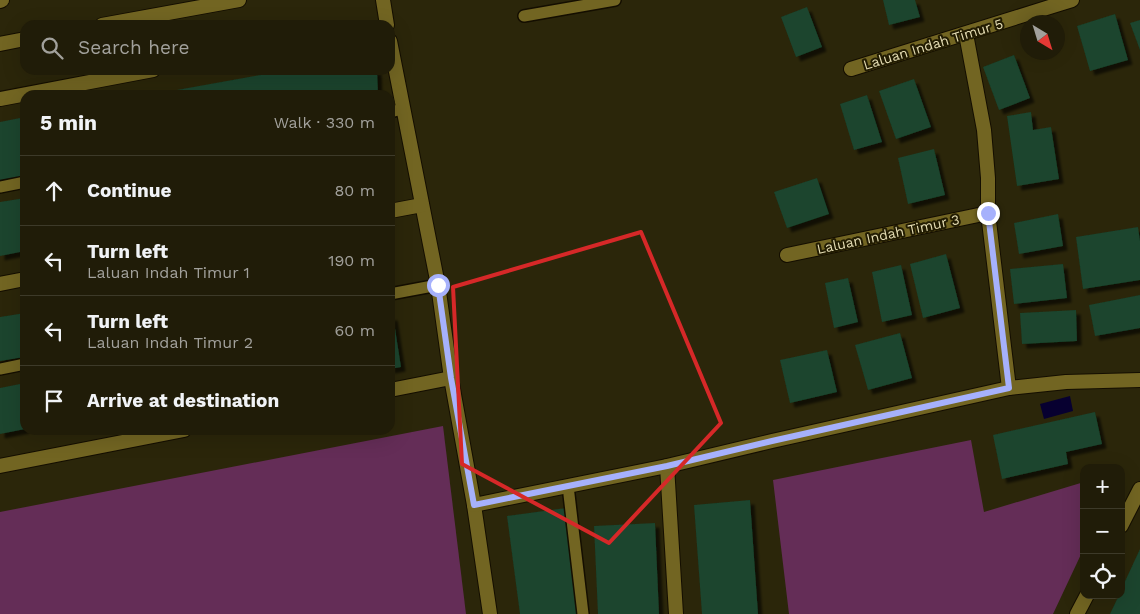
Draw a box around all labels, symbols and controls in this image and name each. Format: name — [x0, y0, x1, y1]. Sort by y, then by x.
street label: Laluan Indah Timur 5 — [861, 15, 1005, 73]
north arrow — [1020, 15, 1065, 60]
search box — [20, 20, 395, 75]
icon: search — [38, 34, 66, 62]
text: Search here — [78, 36, 189, 59]
text: 5 min — [40, 110, 97, 135]
text: Walk · 330 m — [274, 113, 375, 132]
icon: ahead — [40, 177, 68, 205]
text: Continue — [87, 179, 171, 202]
text: 80 m — [334, 181, 375, 200]
route end — [977, 202, 1000, 225]
street label: Laluan Indah Timur 3 — [815, 211, 961, 257]
text: Turn left — [87, 240, 168, 263]
icon: left — [40, 247, 68, 275]
text: 190 m — [328, 251, 375, 270]
text: Laluan Indah Timur 1 — [87, 263, 250, 282]
route start — [427, 274, 450, 297]
text: Turn left — [87, 310, 168, 333]
icon: left — [40, 317, 68, 345]
text: 60 m — [335, 321, 375, 340]
text: Laluan Indah Timur 2 — [87, 333, 253, 352]
icon: arrive — [40, 387, 68, 415]
text: Arrive at destination — [87, 389, 279, 412]
map controls — [1080, 464, 1125, 599]
button: + — [1080, 464, 1125, 509]
button: − — [1080, 509, 1125, 554]
button: locate — [1080, 554, 1125, 599]

